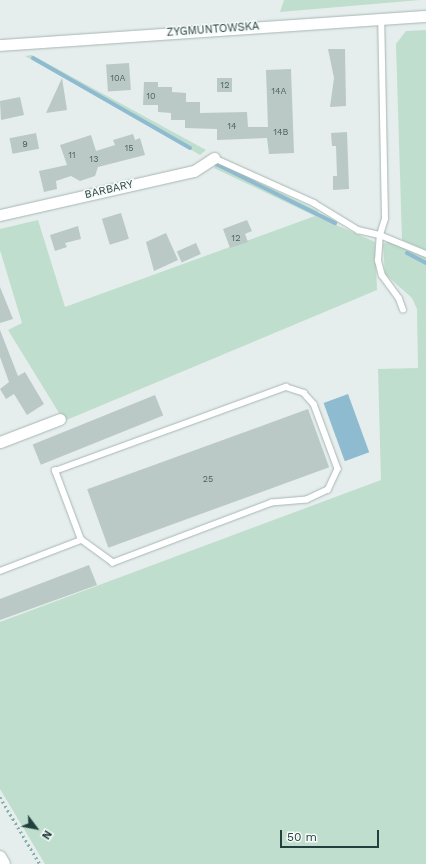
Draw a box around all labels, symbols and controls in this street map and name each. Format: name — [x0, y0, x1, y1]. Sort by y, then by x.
street label: ZYGMUNTOWSKA — [166, 20, 260, 40]
house number: 10A — [110, 73, 126, 83]
house number: 12 — [221, 80, 229, 90]
house number: 14A — [272, 86, 286, 96]
house number: 10 — [146, 91, 156, 101]
house number: 14 — [227, 121, 237, 131]
house number: 14B — [274, 127, 288, 137]
house number: 9 — [22, 139, 28, 149]
house number: 15 — [125, 143, 133, 153]
house number: 11 — [68, 150, 76, 160]
house number: 13 — [90, 154, 98, 164]
street label: BARBARY — [83, 178, 135, 202]
house number: 12 — [232, 233, 240, 243]
house number: 25 — [203, 474, 213, 484]
north arrow — [16, 808, 56, 848]
scale bar — [282, 822, 381, 848]
text: N — [39, 828, 54, 842]
text: 50 m — [287, 830, 317, 844]

